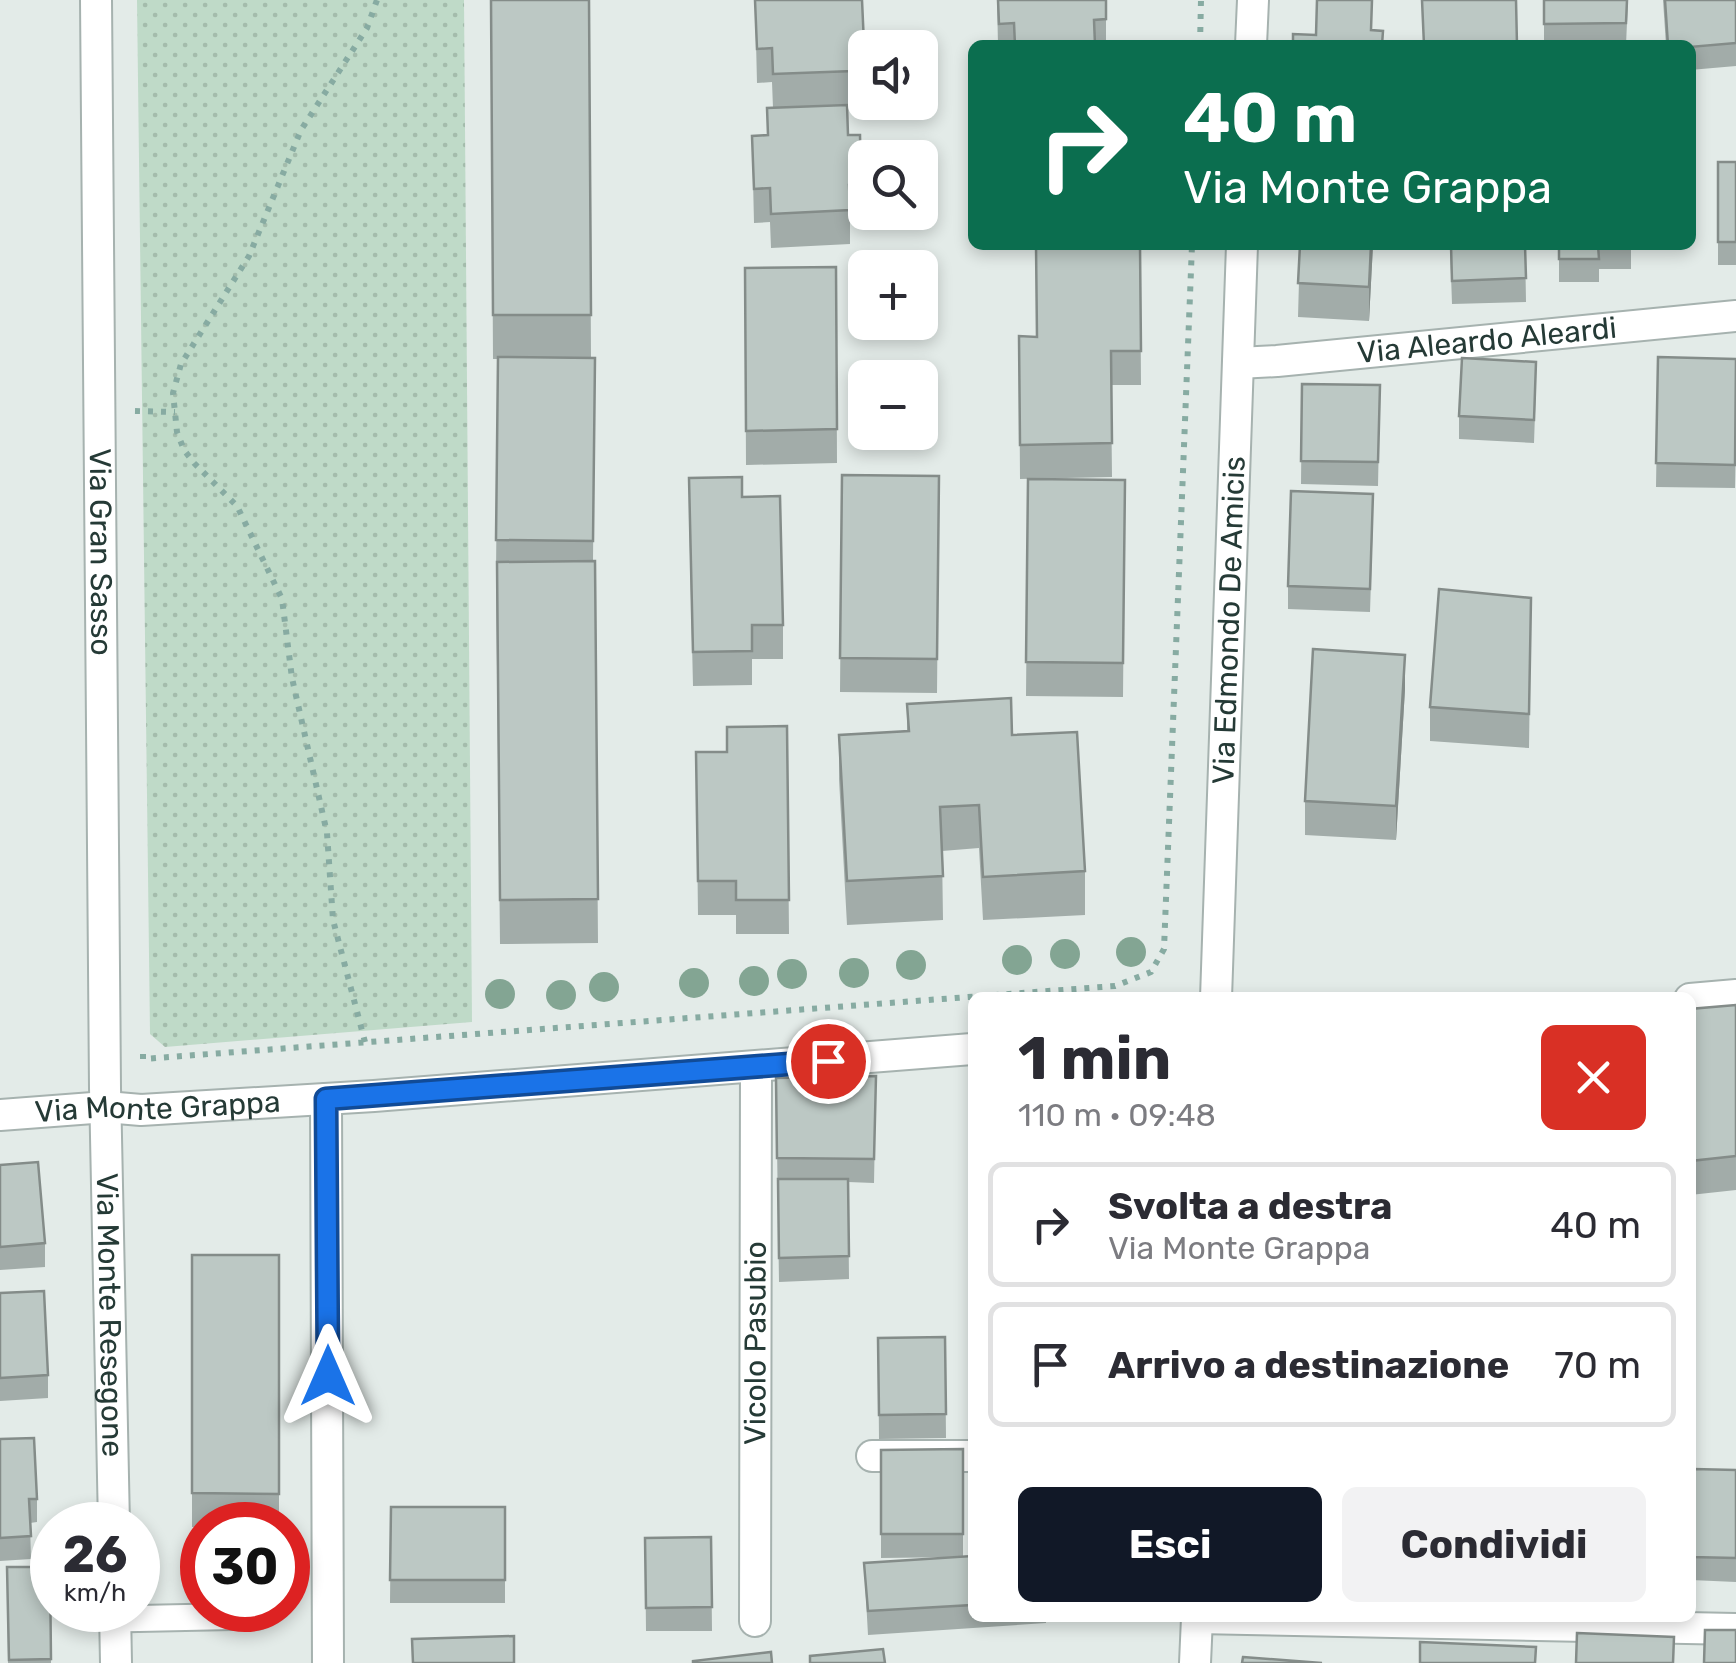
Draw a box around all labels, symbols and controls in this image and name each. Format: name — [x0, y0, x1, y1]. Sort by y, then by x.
map controls — [848, 30, 938, 450]
button: sound — [848, 30, 938, 120]
text: 40 m — [1183, 77, 1357, 160]
icon: right — [1018, 80, 1148, 210]
button: search — [848, 140, 938, 230]
text: Via Monte Grappa — [1183, 161, 1552, 214]
button: + — [848, 250, 938, 340]
street label: Via Aleardo Aleardi — [1356, 310, 1618, 371]
button: − — [848, 360, 938, 450]
street label: Via Gran Sasso — [82, 448, 119, 656]
street label: Via Edmondo De Amicis — [1205, 455, 1253, 785]
pin — [786, 1019, 871, 1104]
text: 1 min — [1018, 1023, 1171, 1094]
button: close — [1541, 1025, 1646, 1130]
icon: arrive — [801, 1034, 856, 1089]
street label: Via Monte Grappa — [33, 1084, 281, 1130]
text: 110 m · 09:48 — [1018, 1096, 1216, 1134]
street label: Via Monte Resegone — [89, 1172, 131, 1457]
text: Svolta a destra — [1108, 1183, 1392, 1229]
icon: right — [1023, 1197, 1078, 1252]
text: 40 m — [1550, 1202, 1641, 1248]
text: Via Monte Grappa — [1108, 1229, 1370, 1267]
street label: Vicolo Pasubio — [737, 1241, 774, 1445]
position arrow — [276, 1324, 380, 1428]
icon: arrive — [1023, 1337, 1078, 1392]
text: Arrivo a destinazione — [1108, 1342, 1509, 1388]
text: 70 m — [1554, 1342, 1641, 1388]
button: Esci — [1018, 1487, 1322, 1602]
button: Condividi — [1342, 1487, 1646, 1602]
speed limit sign: 30 — [180, 1502, 310, 1632]
text: 26 — [62, 1525, 128, 1585]
text: km/h — [64, 1578, 126, 1607]

